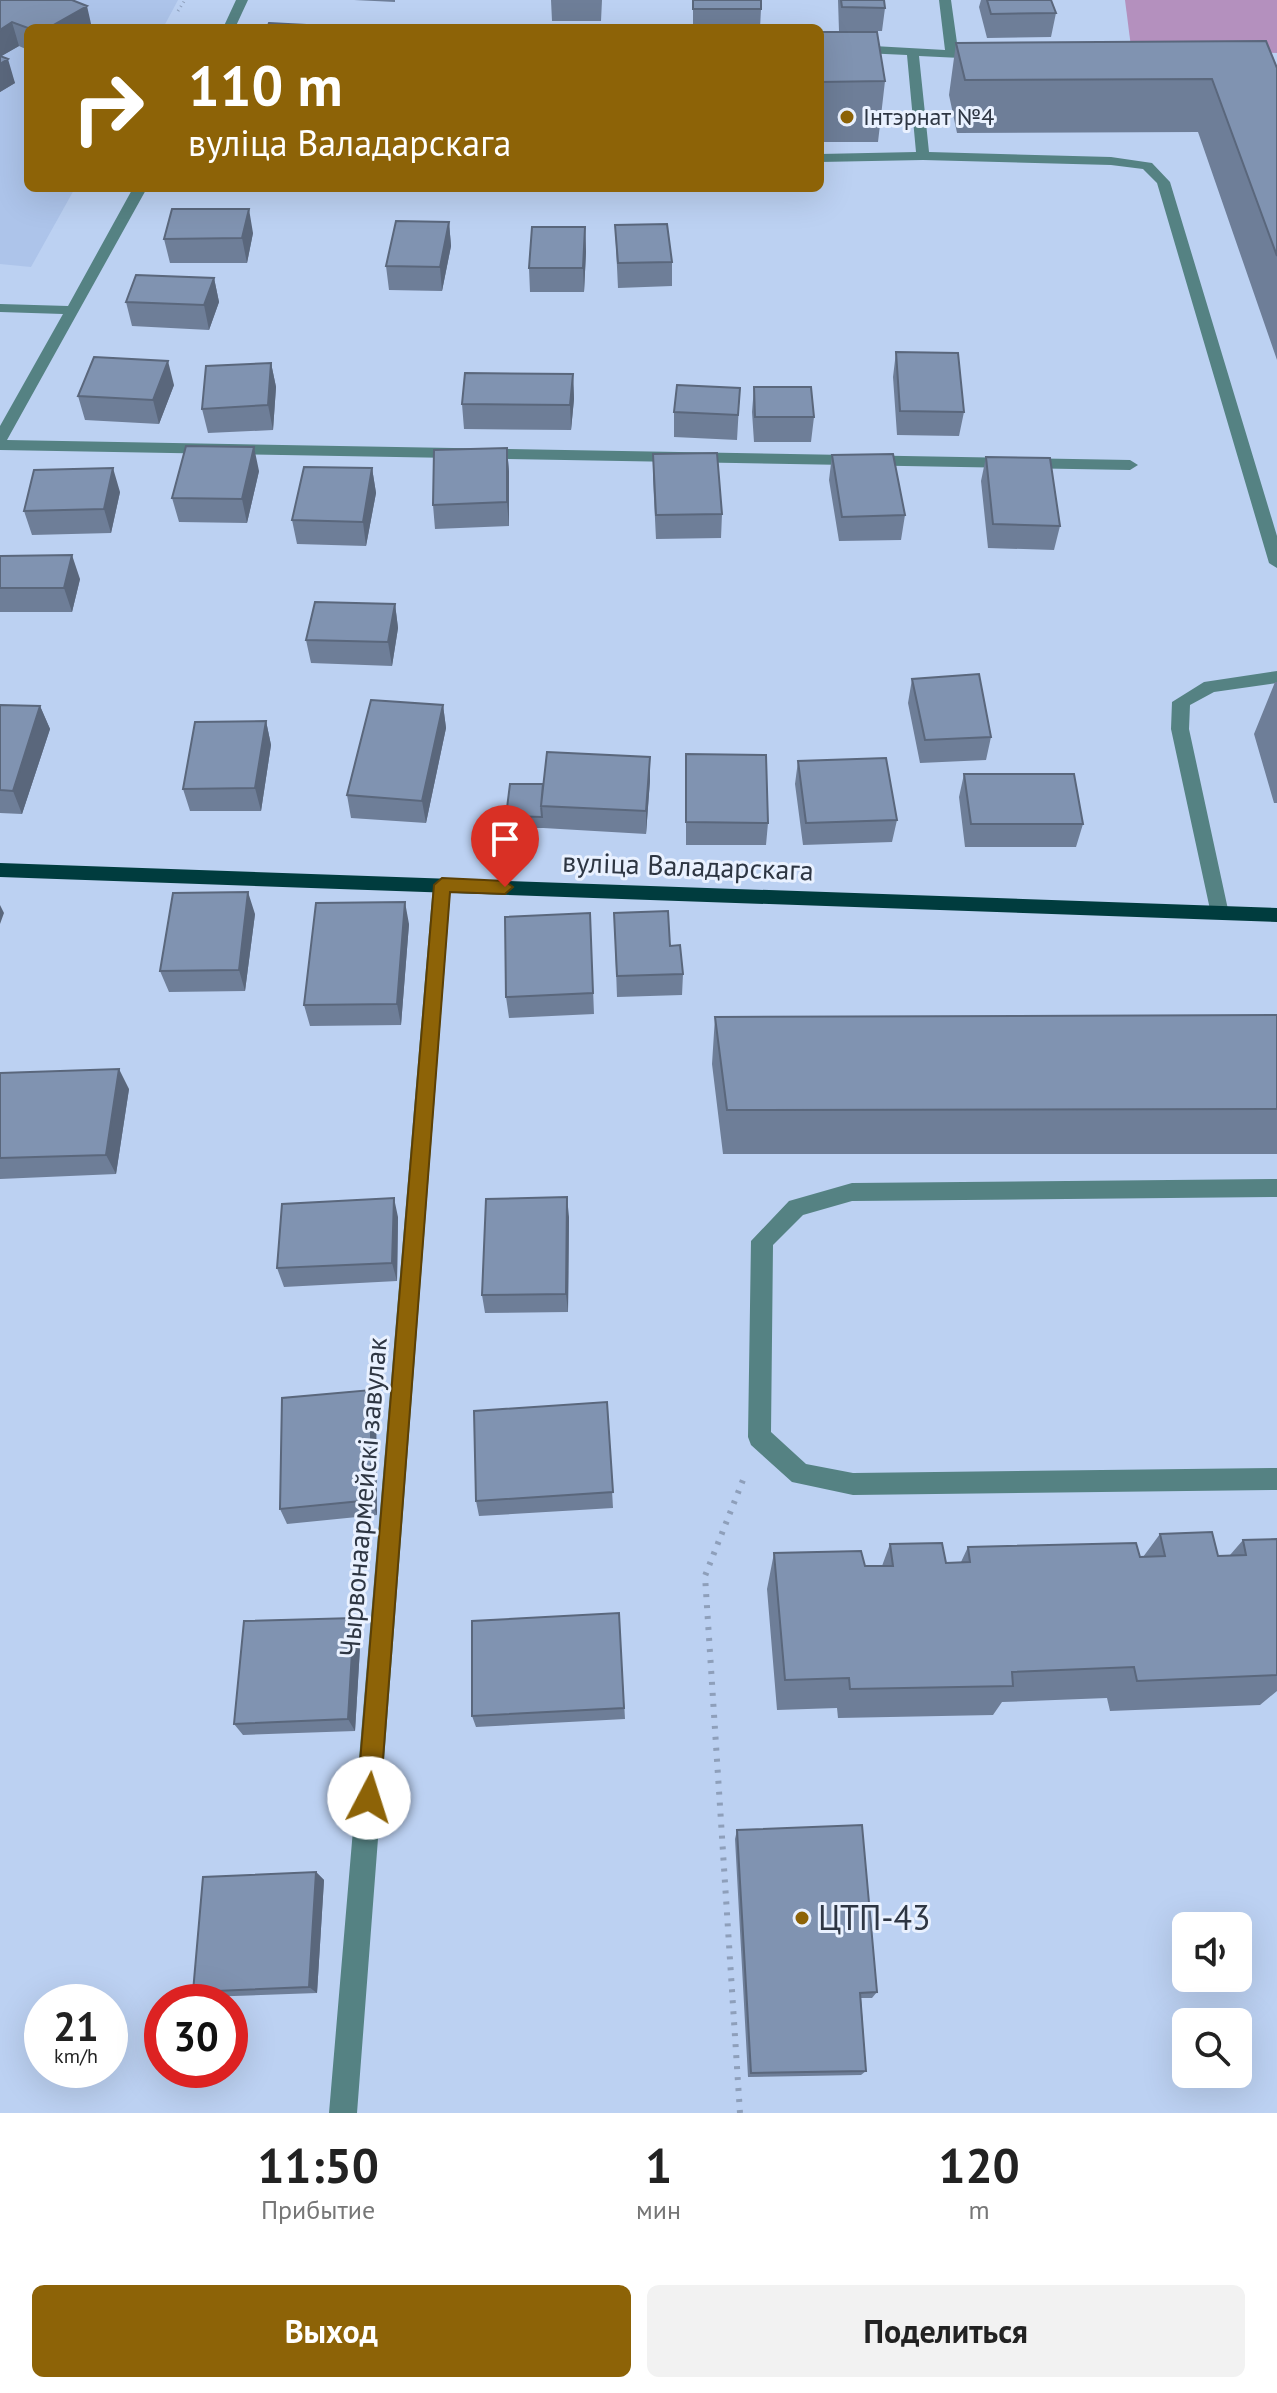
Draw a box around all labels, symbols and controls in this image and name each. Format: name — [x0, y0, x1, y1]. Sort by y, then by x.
text: 110 m — [188, 49, 343, 121]
icon: right — [56, 56, 160, 160]
place label: Інтэрнат №4 — [863, 101, 994, 132]
marker: Інтэрнат №4 — [838, 108, 856, 126]
text: вуліца Валадарскага — [188, 119, 511, 166]
pin — [471, 805, 539, 887]
icon: arrive — [483, 817, 527, 861]
street label: вуліца Валадарскага — [562, 843, 814, 888]
street label: Чырвонаармейскі завулак — [330, 1335, 395, 1658]
position arrow — [327, 1756, 411, 1840]
place label: ЦТП-43 — [818, 1895, 931, 1939]
marker: ЦТП-43 — [793, 1909, 811, 1927]
map controls — [1172, 1912, 1252, 2088]
button: sound — [1172, 1912, 1252, 1992]
speed limit sign: 30 — [144, 1984, 248, 2088]
text: 21 — [53, 2000, 99, 2052]
button: search — [1172, 2008, 1252, 2088]
text: km/h — [54, 2043, 98, 2069]
text: 11:50 — [257, 2134, 379, 2196]
text: 1 — [645, 2134, 672, 2196]
text: 120 — [938, 2134, 1020, 2196]
text: Прибытие — [261, 2193, 375, 2226]
text: мин — [636, 2193, 681, 2226]
text: m — [968, 2193, 990, 2226]
button: Выход — [32, 2285, 631, 2377]
button: Поделиться — [647, 2285, 1245, 2377]

